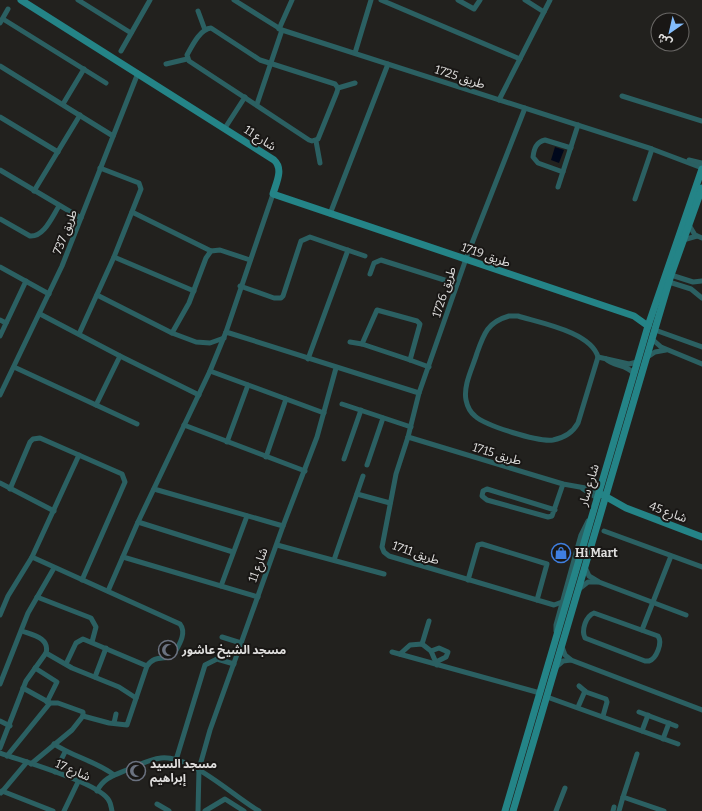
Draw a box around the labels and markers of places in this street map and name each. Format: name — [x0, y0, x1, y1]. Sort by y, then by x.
shop icon: Hi Mart — [550, 542, 572, 564]
place label: Hi Mart — [575, 546, 618, 560]
mosque icon: مسجد الشيخ عاشور — [157, 639, 179, 661]
place label: مسجد الشيخ عاشور — [181, 643, 286, 659]
place label: مسجد السيد إبراهيم — [150, 757, 217, 787]
mosque icon: مسجد السيد إبراهيم — [125, 760, 147, 782]

